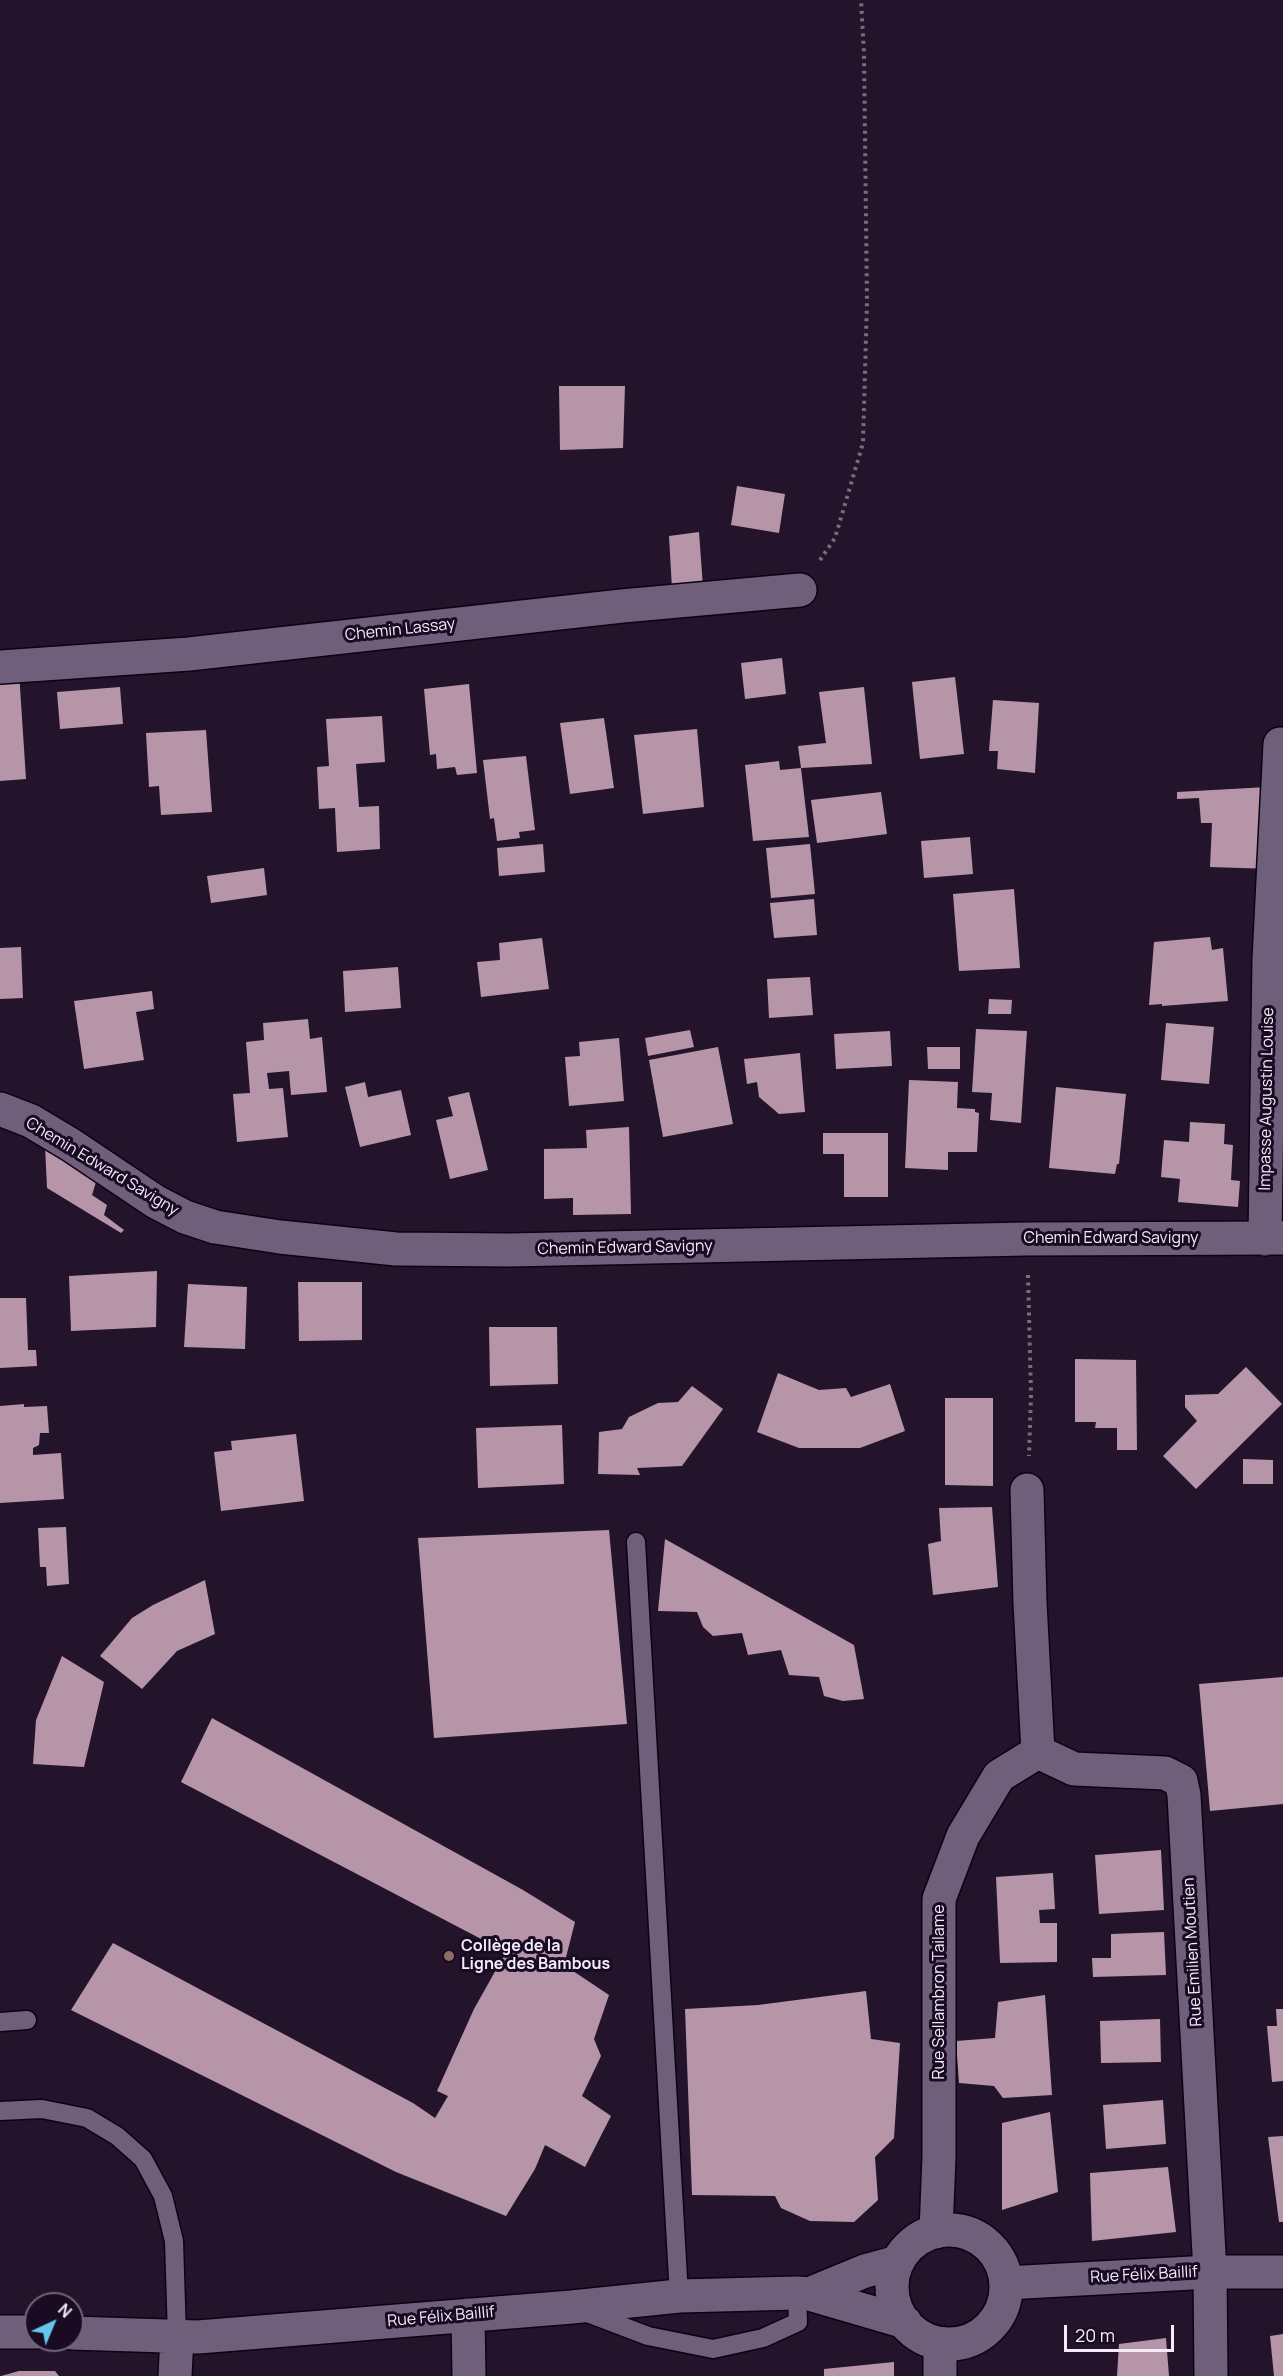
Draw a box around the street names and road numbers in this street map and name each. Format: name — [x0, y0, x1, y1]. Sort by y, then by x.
street label: Chemin Lassay — [344, 615, 456, 645]
street label: Impasse Augustin Louise — [1256, 1007, 1278, 1191]
street label: Chemin Edward Savigny — [22, 1114, 182, 1220]
street label: Chemin Edward Savigny — [1023, 1229, 1199, 1249]
street label: Chemin Edward Savigny — [537, 1237, 713, 1259]
street label: Rue Emilien Moutien — [1180, 1877, 1206, 2027]
street label: Rue Sellambron Tailame — [930, 1904, 950, 2080]
street label: Rue Félix Baillif — [1090, 2263, 1198, 2287]
street label: Rue Félix Baillif — [387, 2303, 495, 2331]

